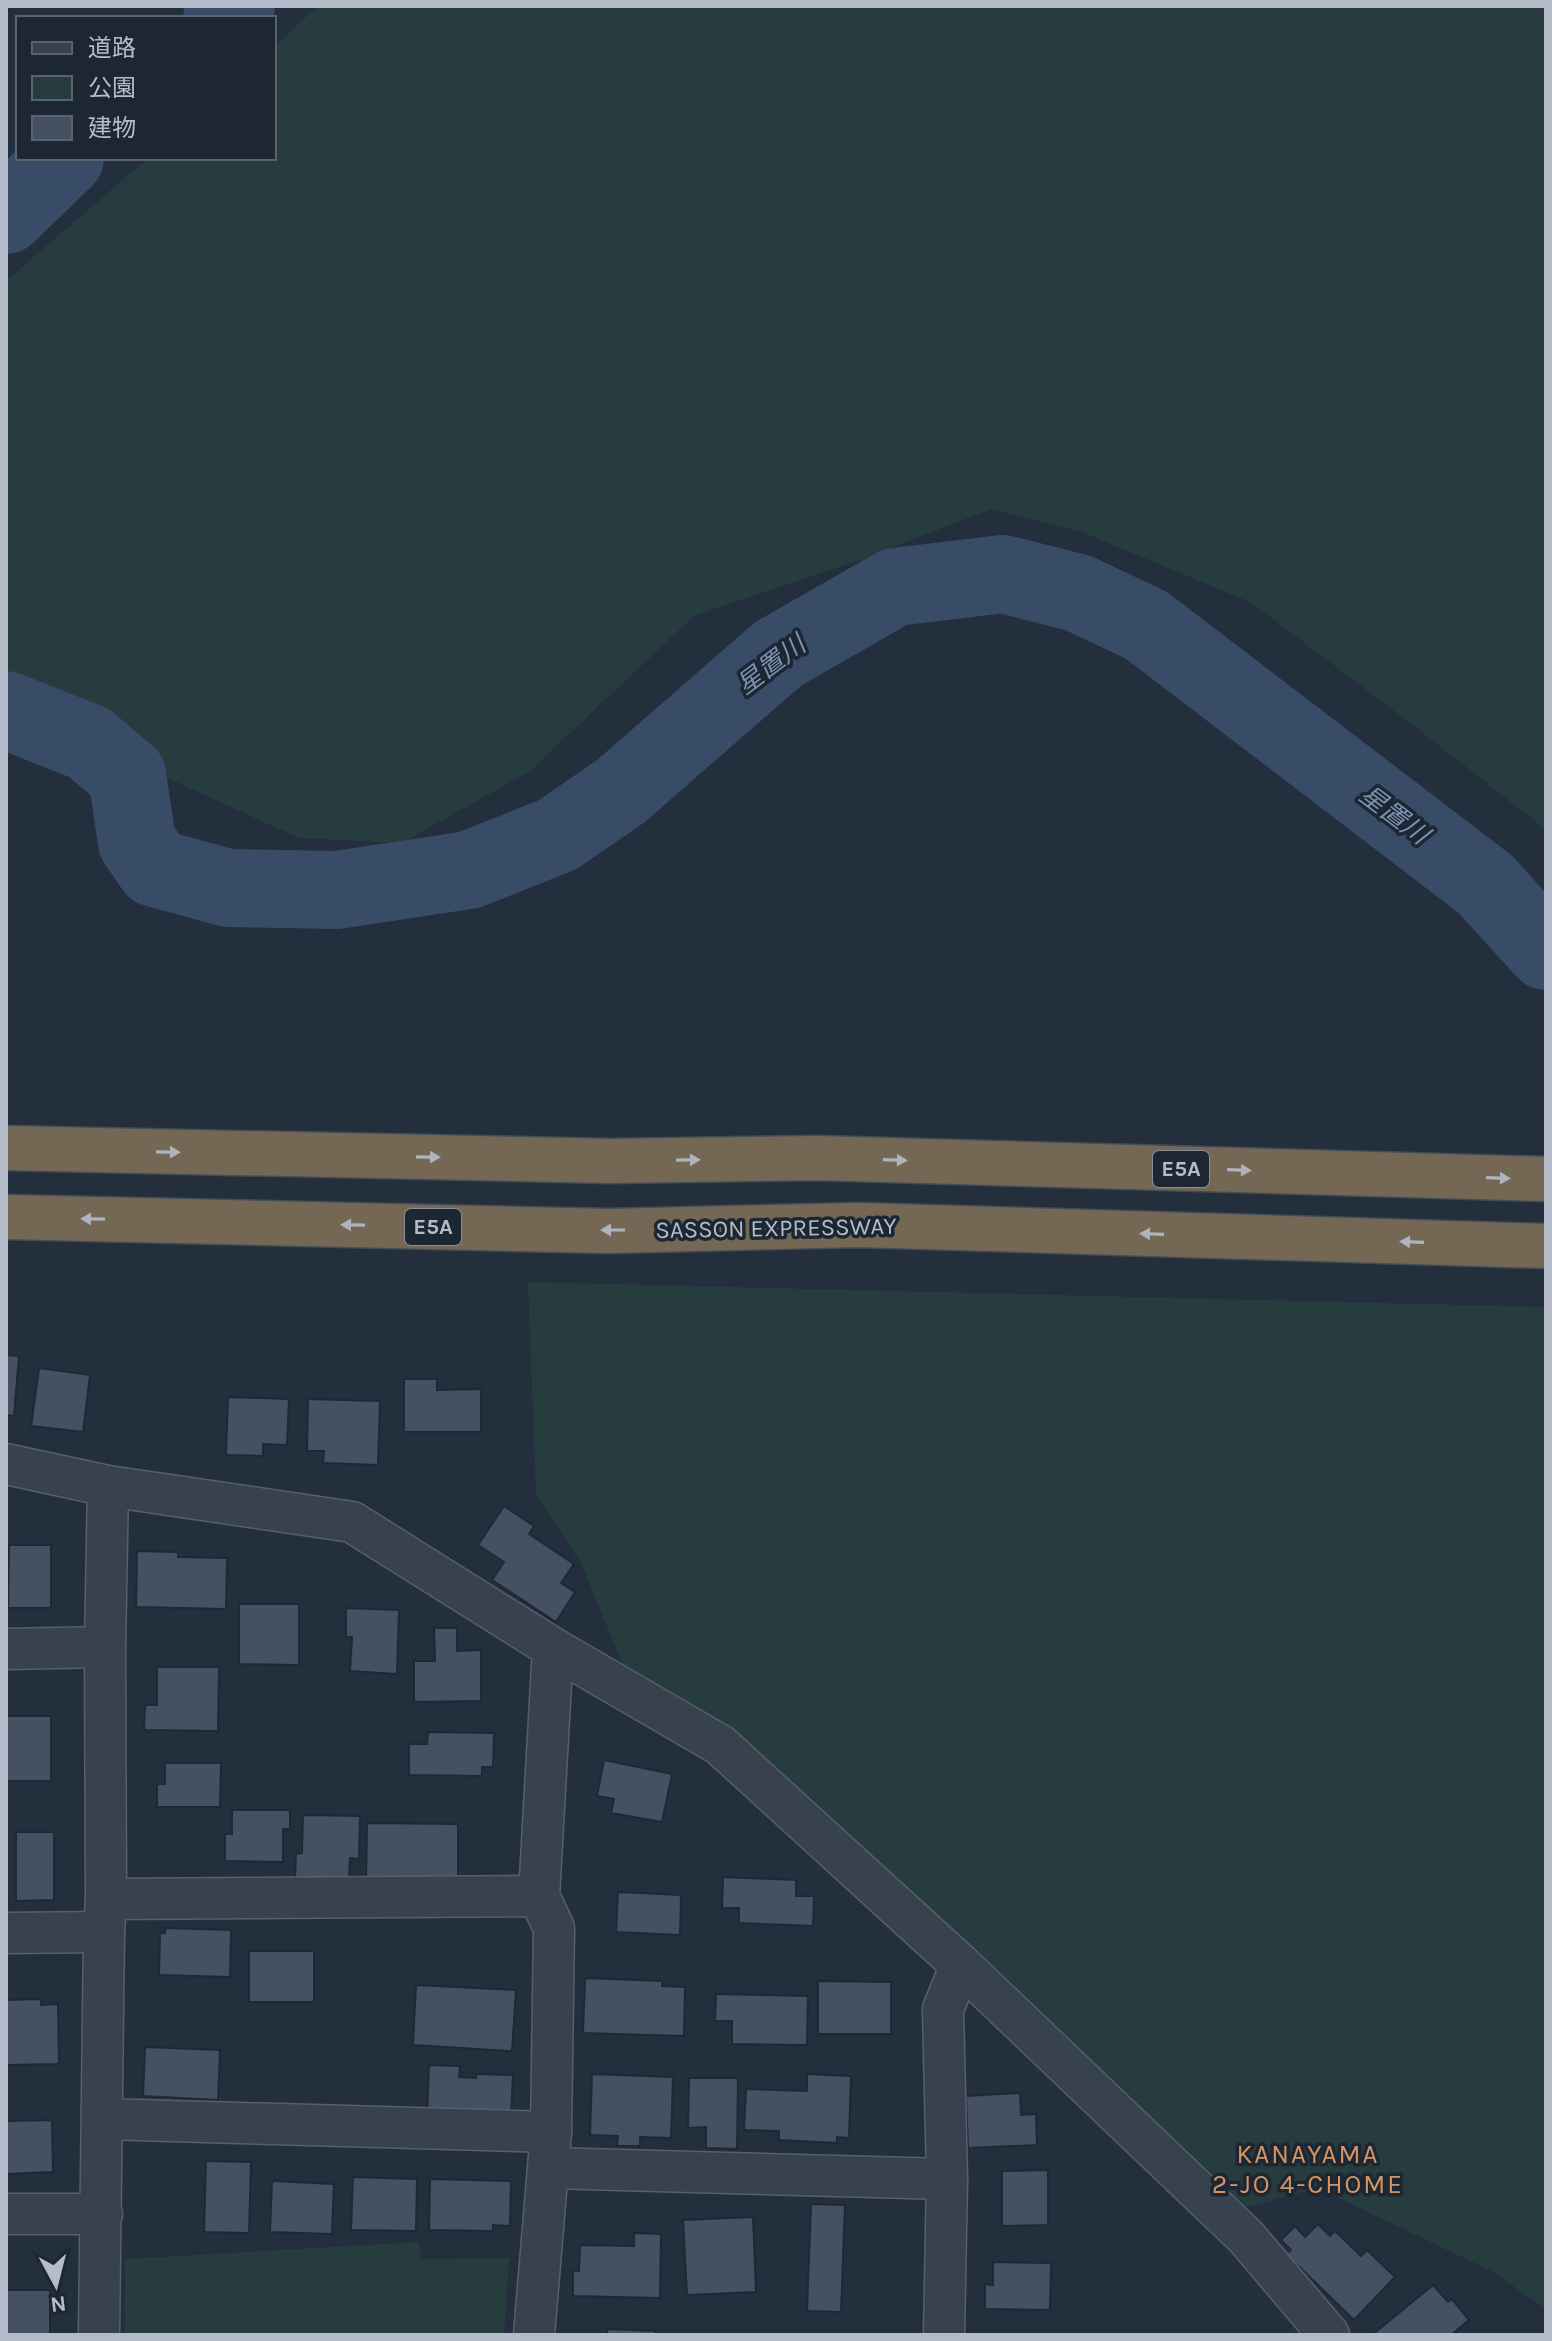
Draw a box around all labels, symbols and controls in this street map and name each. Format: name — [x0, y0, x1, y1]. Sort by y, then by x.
legend — [16, 16, 276, 160]
text: 道路 — [88, 34, 136, 62]
text: 公園 — [88, 74, 136, 102]
text: 建物 — [88, 114, 136, 142]
water label: 星置川 — [731, 627, 814, 701]
water label: 星置川 — [1354, 779, 1437, 853]
one-way arrow — [156, 1145, 181, 1158]
one-way arrow — [416, 1151, 441, 1163]
road number: E5A — [1153, 1151, 1209, 1187]
one-way arrow — [676, 1153, 701, 1166]
one-way arrow — [883, 1153, 908, 1166]
one-way arrow — [1227, 1164, 1252, 1177]
one-way arrow — [1486, 1172, 1511, 1184]
road number: E5A — [405, 1209, 461, 1245]
street label: SASSON EXPRESSWAY — [655, 1212, 897, 1244]
one-way arrow — [80, 1213, 106, 1225]
one-way arrow — [340, 1218, 365, 1231]
one-way arrow — [600, 1224, 625, 1236]
one-way arrow — [1139, 1228, 1164, 1240]
one-way arrow — [1399, 1236, 1424, 1248]
district label: KANAYAMA 2-JO 4-CHOME — [1212, 2139, 1404, 2200]
north arrow — [16, 2245, 96, 2325]
text: N — [49, 2290, 68, 2318]

